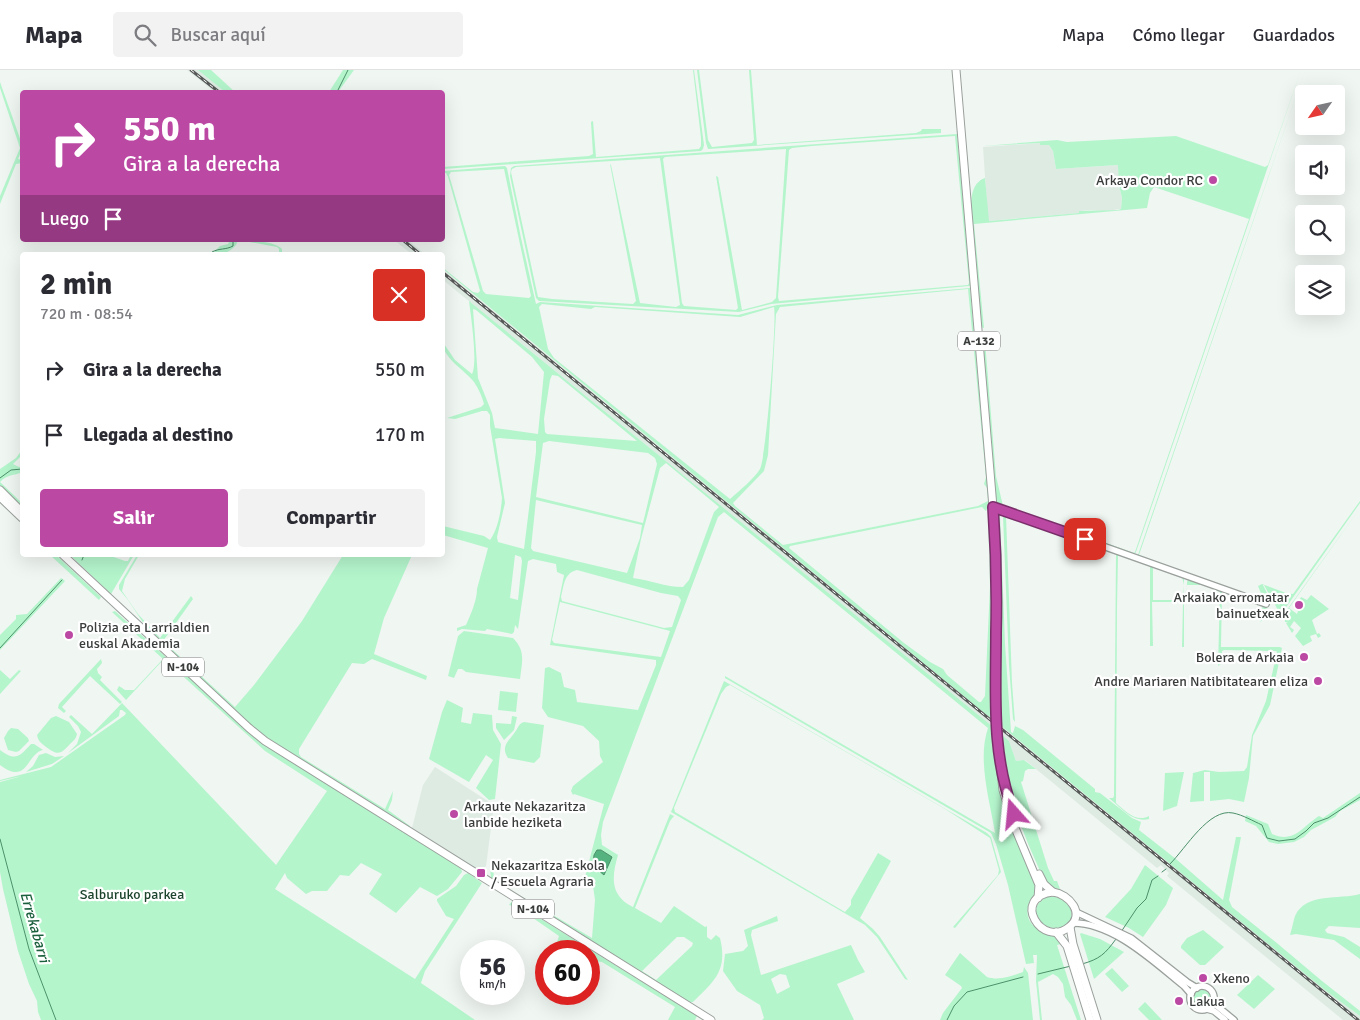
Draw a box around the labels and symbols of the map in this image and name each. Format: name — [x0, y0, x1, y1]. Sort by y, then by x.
north arrow — [1295, 85, 1345, 135]
place label: Arkaya Condor RC — [1096, 172, 1203, 189]
marker: Arkaya Condor RC — [1207, 174, 1219, 186]
road number: A-132 — [958, 332, 1000, 350]
pin — [1064, 518, 1106, 560]
place label: Arkaiako erromatar bainuetxeak — [1174, 589, 1290, 622]
marker: Arkaiako erromatar bainuetxeak — [1293, 599, 1305, 611]
place label: Polizia eta Larrialdien euskal Akademia — [79, 619, 210, 652]
marker: Polizia eta Larrialdien euskal Akademia — [63, 629, 75, 641]
place label: Bolera de Arkaia — [1196, 649, 1294, 666]
marker: Bolera de Arkaia — [1298, 651, 1310, 663]
road number: N-104 — [162, 658, 204, 676]
place label: Andre Mariaren Natibitatearen eliza — [1094, 673, 1308, 690]
marker: Andre Mariaren Natibitatearen eliza — [1312, 675, 1324, 687]
position arrow — [987, 787, 1039, 839]
place label: Arkaute Nekazaritza lanbide heziketa — [464, 798, 586, 831]
marker: Arkaute Nekazaritza lanbide heziketa — [448, 808, 460, 820]
place label: Nekazaritza Eskola / Escuela Agraria — [491, 857, 605, 890]
marker: Nekazaritza Eskola / Escuela Agraria — [475, 867, 487, 879]
park label: Salburuko parkea — [80, 886, 184, 903]
water label: Errekabarri — [16, 890, 54, 966]
road number: N-104 — [512, 900, 554, 919]
speed limit sign: 60 — [535, 940, 600, 1005]
place label: Xkeno — [1213, 970, 1250, 987]
marker: Xkeno — [1197, 972, 1209, 984]
place label: Lakua — [1189, 993, 1225, 1010]
marker: Lakua — [1173, 995, 1185, 1007]

